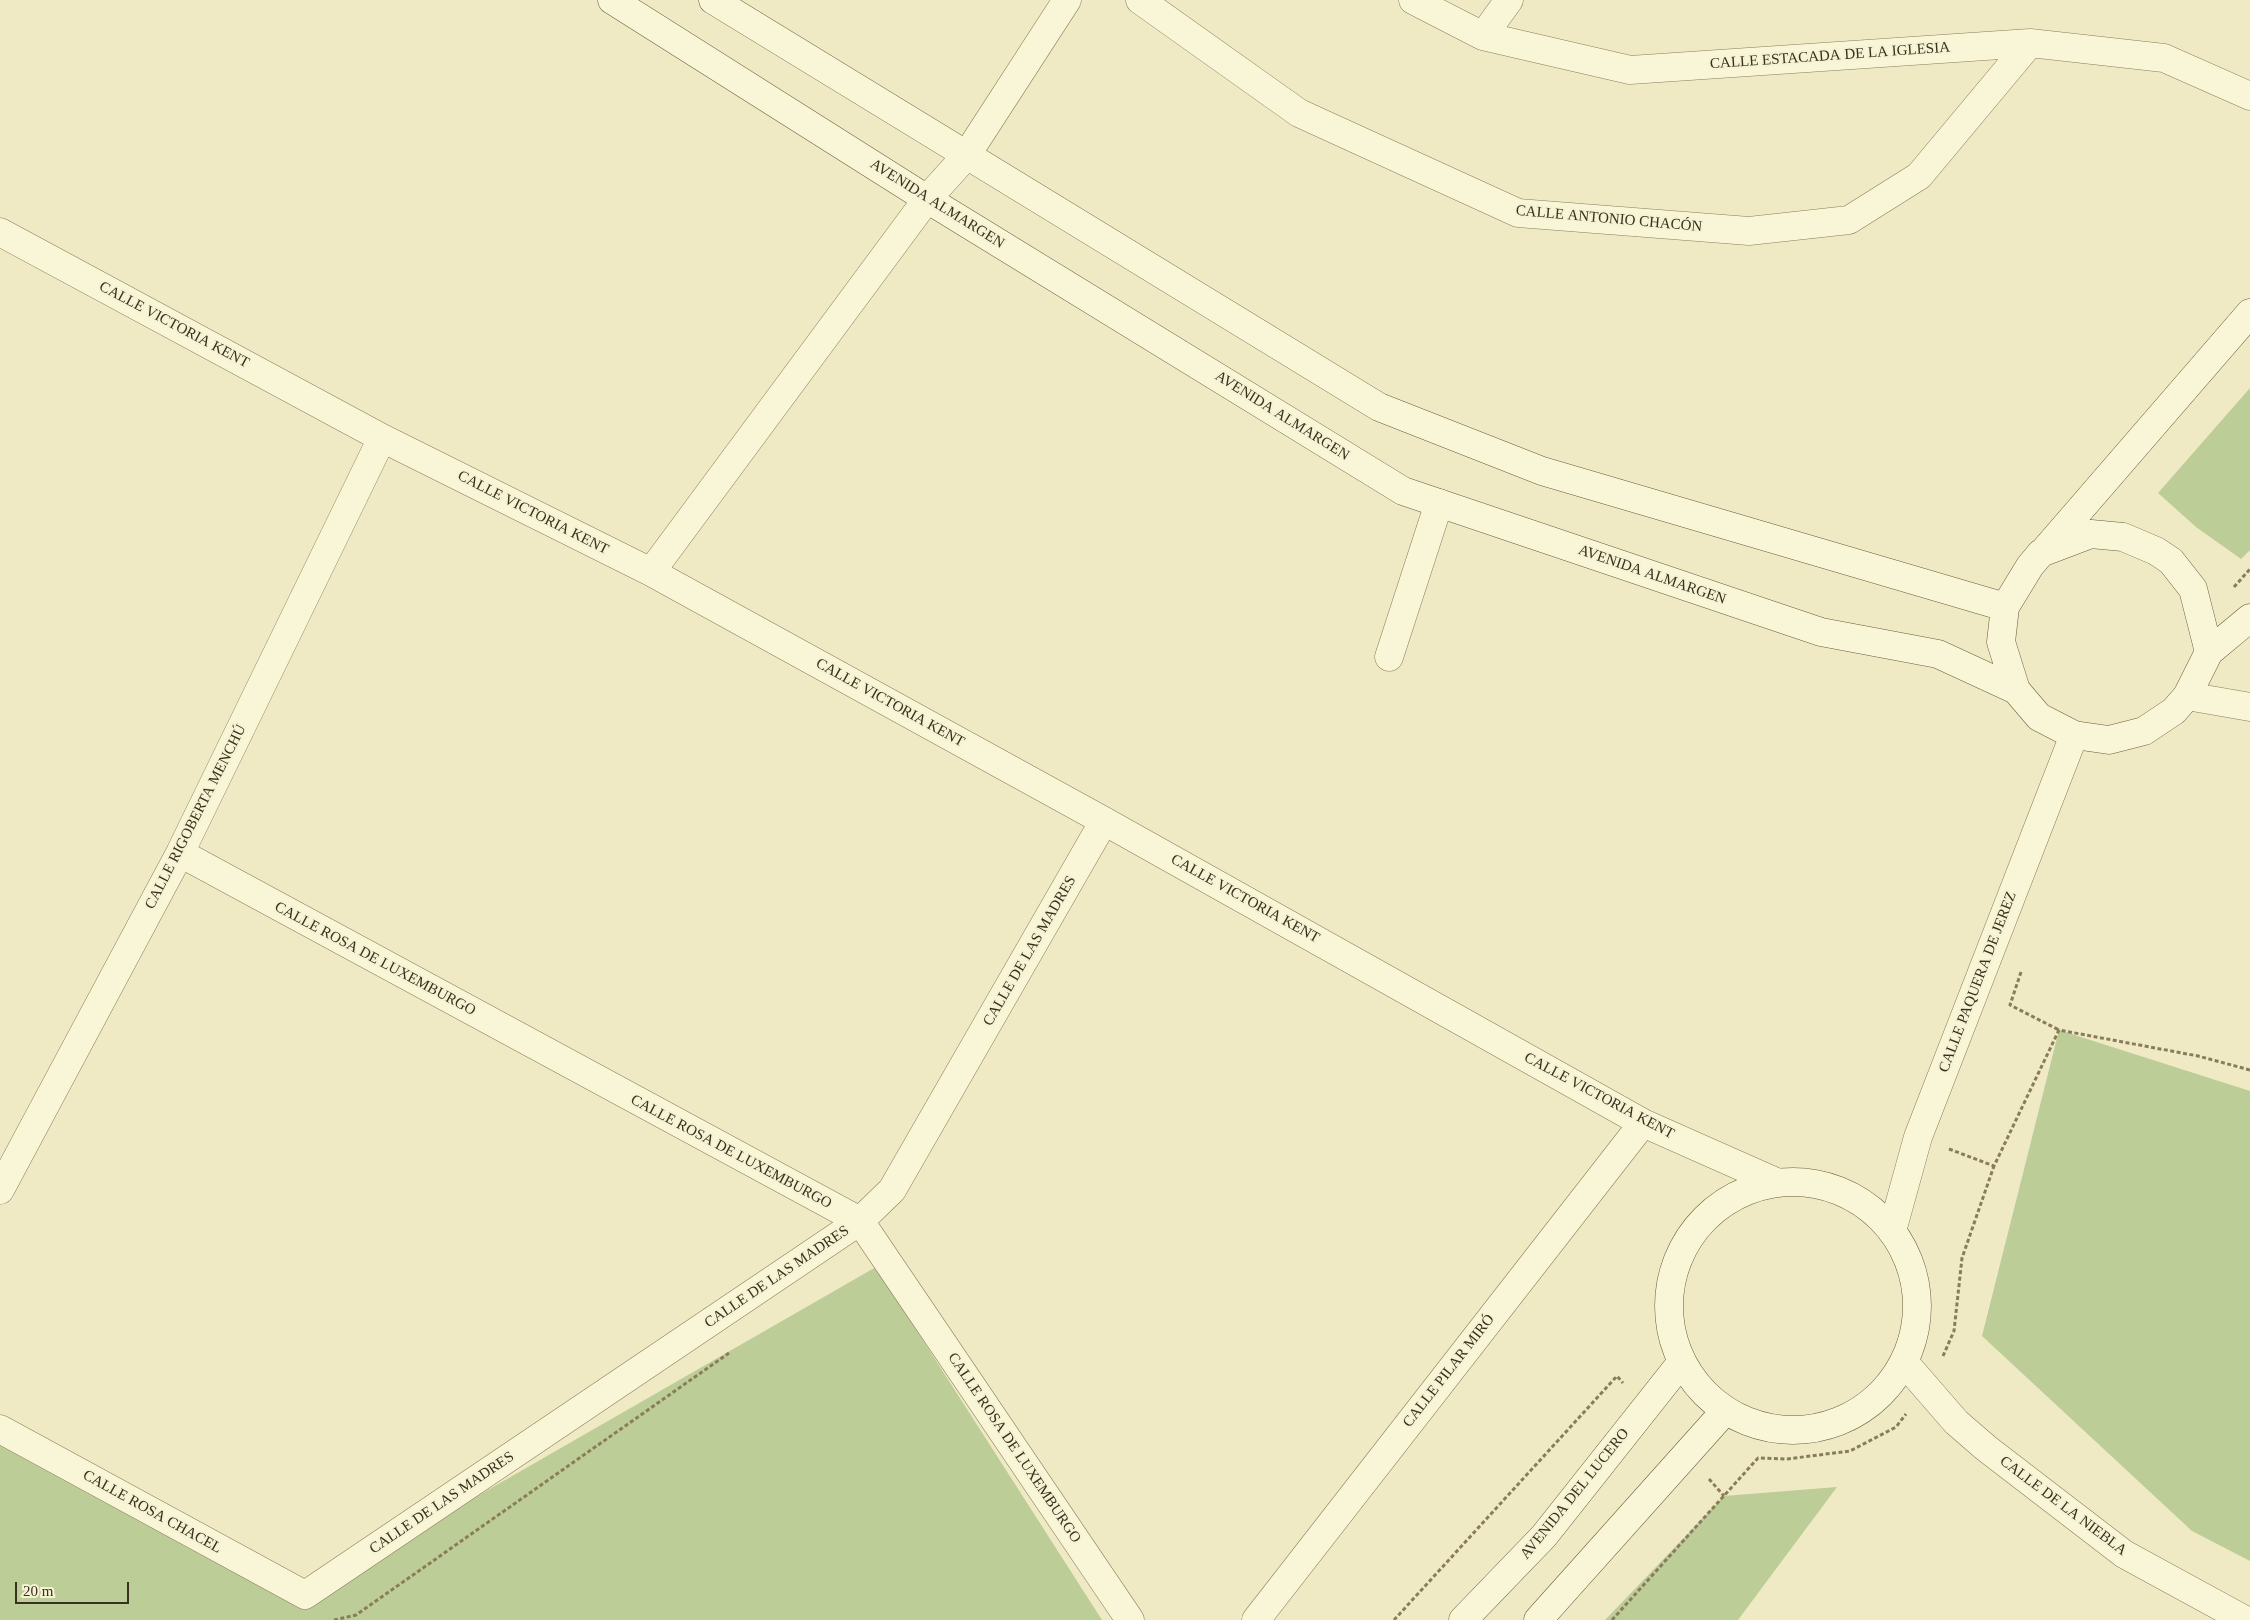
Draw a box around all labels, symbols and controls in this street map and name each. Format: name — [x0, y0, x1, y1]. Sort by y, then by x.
street label: CALLE ESTACADA DE LA IGLESIA — [1709, 39, 1951, 73]
street label: AVENIDA ALMARGEN — [866, 155, 1008, 253]
street label: CALLE ANTONIO CHACÓN — [1515, 202, 1703, 236]
street label: CALLE VICTORIA KENT — [96, 278, 252, 372]
street label: AVENIDA ALMARGEN — [1211, 367, 1353, 465]
street label: CALLE VICTORIA KENT — [454, 467, 612, 559]
street label: AVENIDA ALMARGEN — [1576, 541, 1728, 609]
street label: CALLE VICTORIA KENT — [813, 655, 967, 751]
street label: CALLE RIGOBERTA MENCHÚ — [142, 722, 250, 912]
street label: CALLE VICTORIA KENT — [1168, 851, 1322, 947]
street label: CALLE DE LAS MADRES — [980, 873, 1080, 1029]
street label: CALLE PAQUERA DE JEREZ — [1935, 889, 2021, 1075]
street label: CALLE ROSA DE LUXEMBURGO — [271, 898, 479, 1020]
street label: CALLE VICTORIA KENT — [1521, 1049, 1677, 1143]
street label: CALLE ROSA DE LUXEMBURGO — [627, 1091, 835, 1213]
street label: CALLE DE LAS MADRES — [701, 1222, 853, 1332]
street label: CALLE PILAR MIRÓ — [1399, 1311, 1499, 1431]
street label: CALLE ROSA DE LUXEMBURGO — [944, 1350, 1084, 1546]
street label: AVENIDA DEL LUCERO — [1517, 1425, 1633, 1563]
street label: CALLE DE LAS MADRES — [366, 1448, 518, 1558]
street label: CALLE DE LA NIEBLA — [1996, 1452, 2130, 1560]
street label: CALLE ROSA CHACEL — [79, 1466, 225, 1558]
scale bar — [18, 1572, 131, 1604]
text: 20 m — [23, 1583, 53, 1599]

